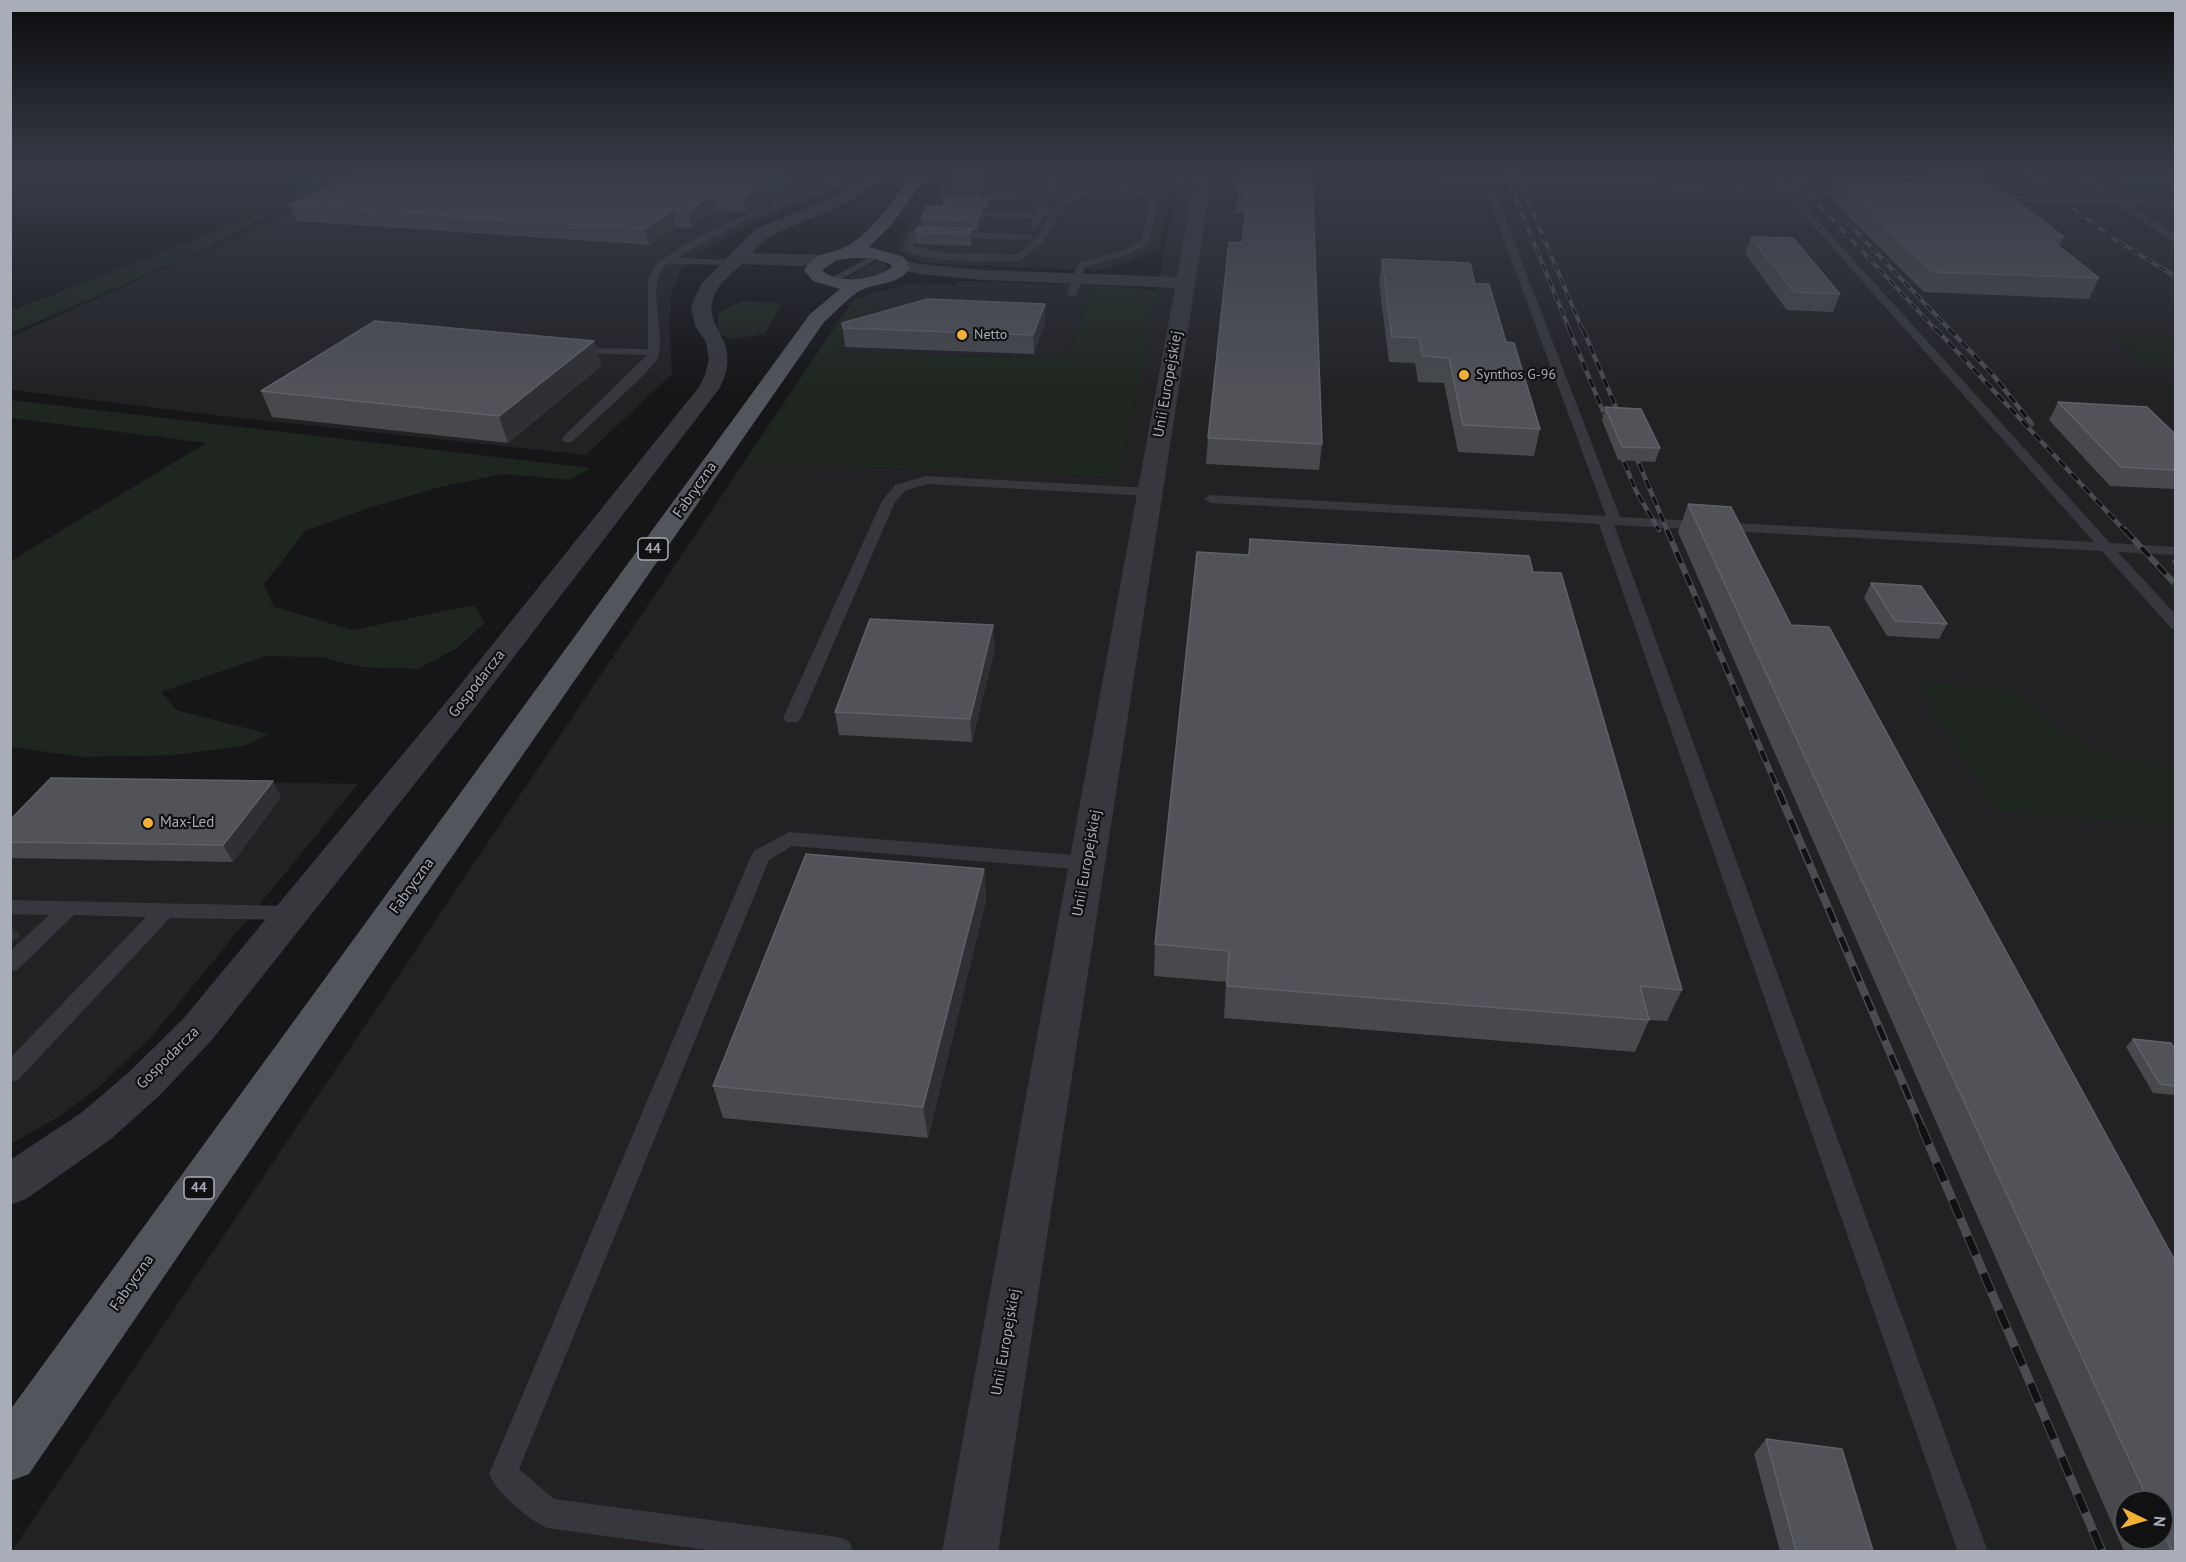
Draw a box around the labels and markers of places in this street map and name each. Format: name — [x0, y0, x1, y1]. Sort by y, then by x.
place label: Netto — [974, 327, 1007, 343]
marker: Netto — [955, 328, 969, 342]
place label: Synthos G-96 — [1476, 367, 1556, 383]
marker: Synthos G-96 — [1457, 368, 1471, 382]
place label: Max-Led — [160, 814, 214, 832]
marker: Max-Led — [141, 816, 155, 830]

